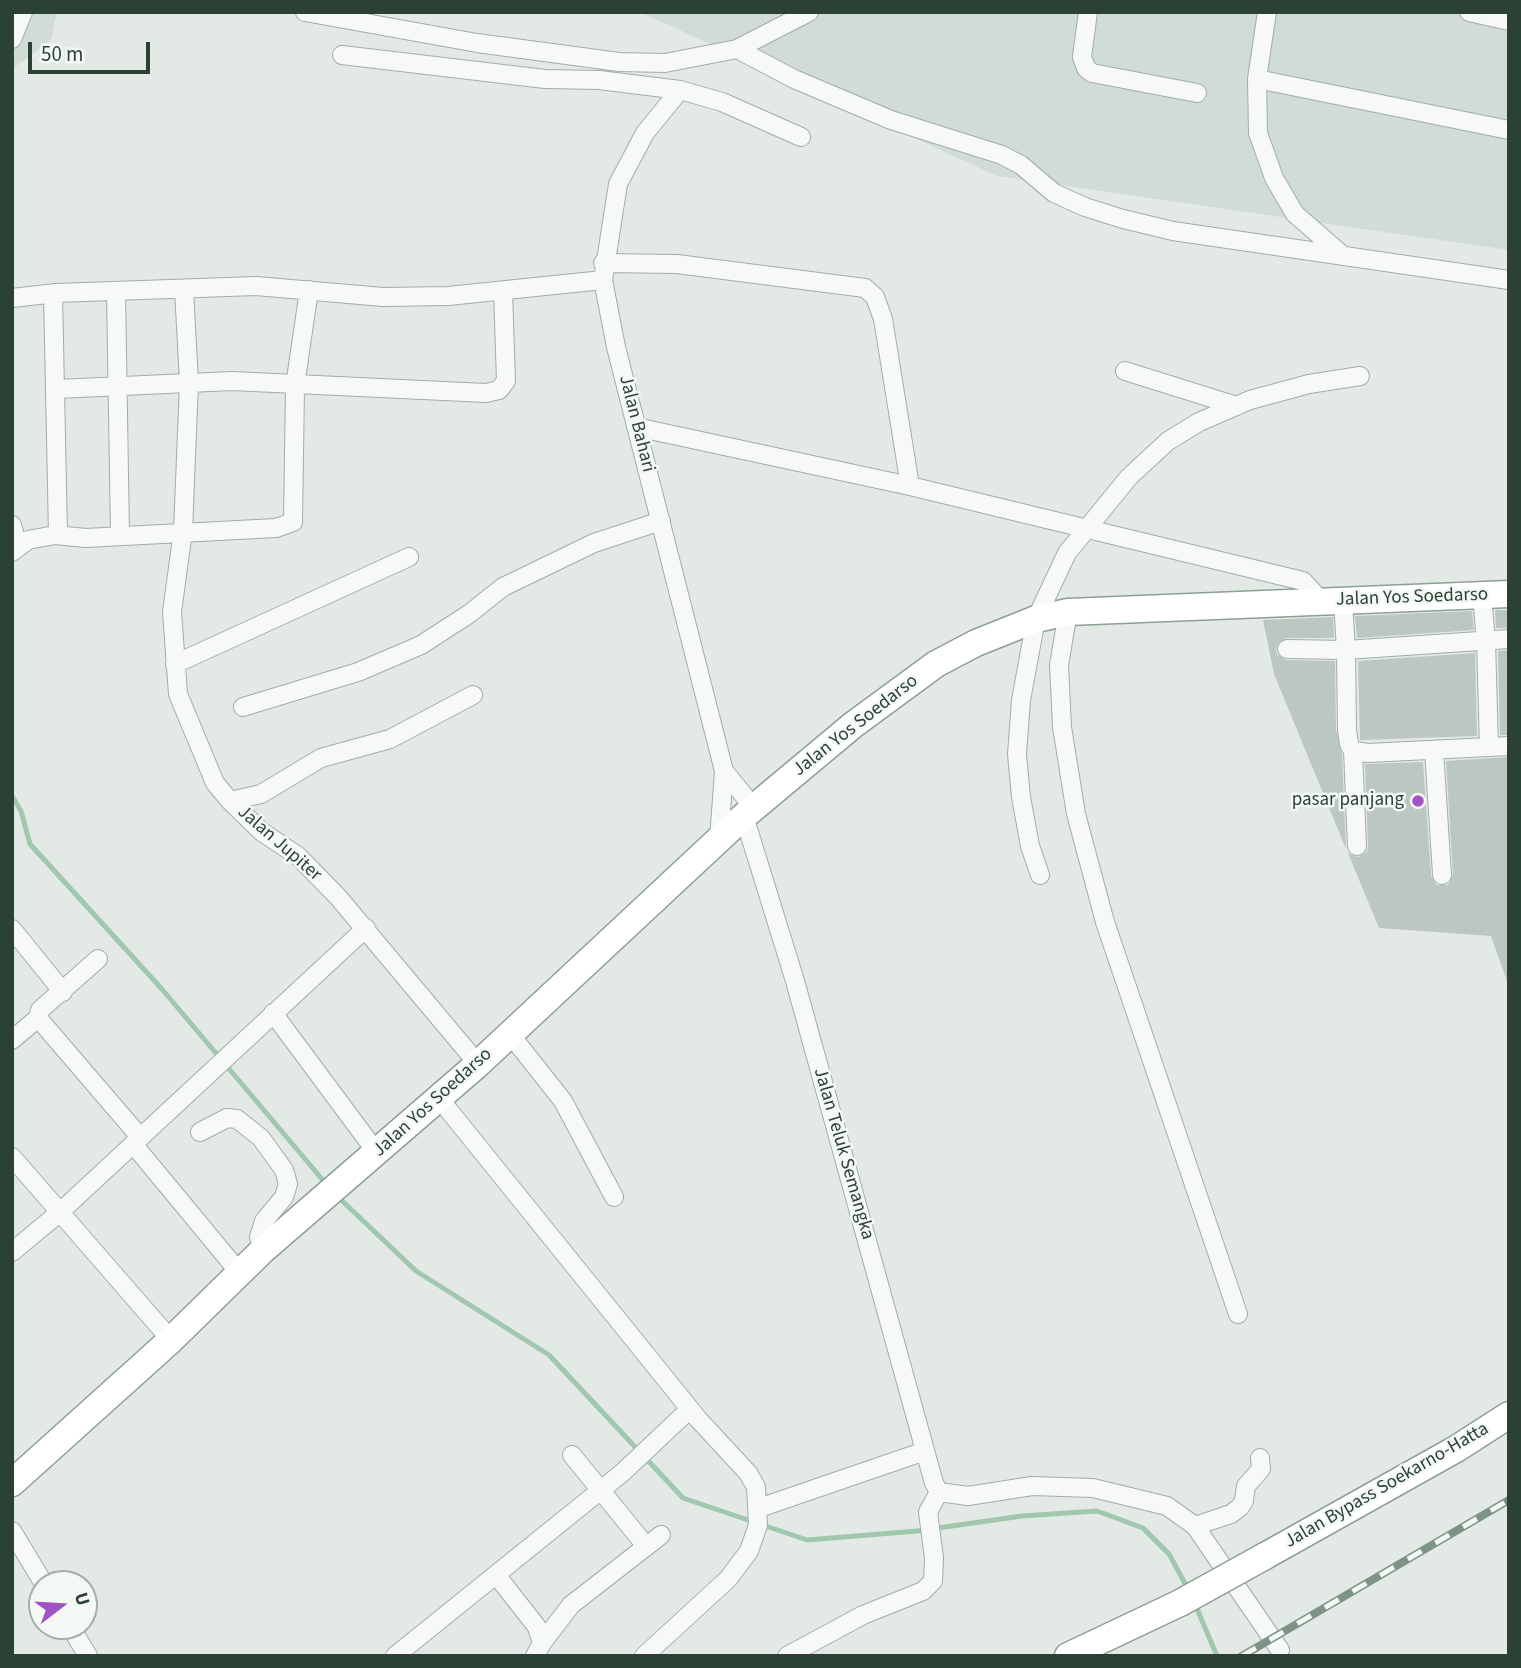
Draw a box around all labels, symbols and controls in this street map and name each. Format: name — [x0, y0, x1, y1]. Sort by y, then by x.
scale bar — [32, 28, 154, 72]
text: 50 m — [41, 39, 83, 69]
street label: Jalan Bahari — [613, 373, 659, 475]
street label: Jalan Yos Soedarso — [1335, 584, 1489, 612]
street label: Jalan Yos Soedarso — [789, 670, 923, 782]
place label: pasar panjang — [1292, 790, 1404, 812]
marker: pasar panjang — [1410, 793, 1426, 809]
street label: Jalan Jupiter — [232, 801, 326, 887]
street label: Jalan Yos Soedarso — [369, 1044, 497, 1162]
street label: Jalan Teluk Semangka — [808, 1065, 878, 1243]
street label: Jalan Bypass Soekarno-Hatta — [1281, 1418, 1493, 1554]
north arrow — [28, 1570, 98, 1640]
text: U — [67, 1589, 96, 1609]

